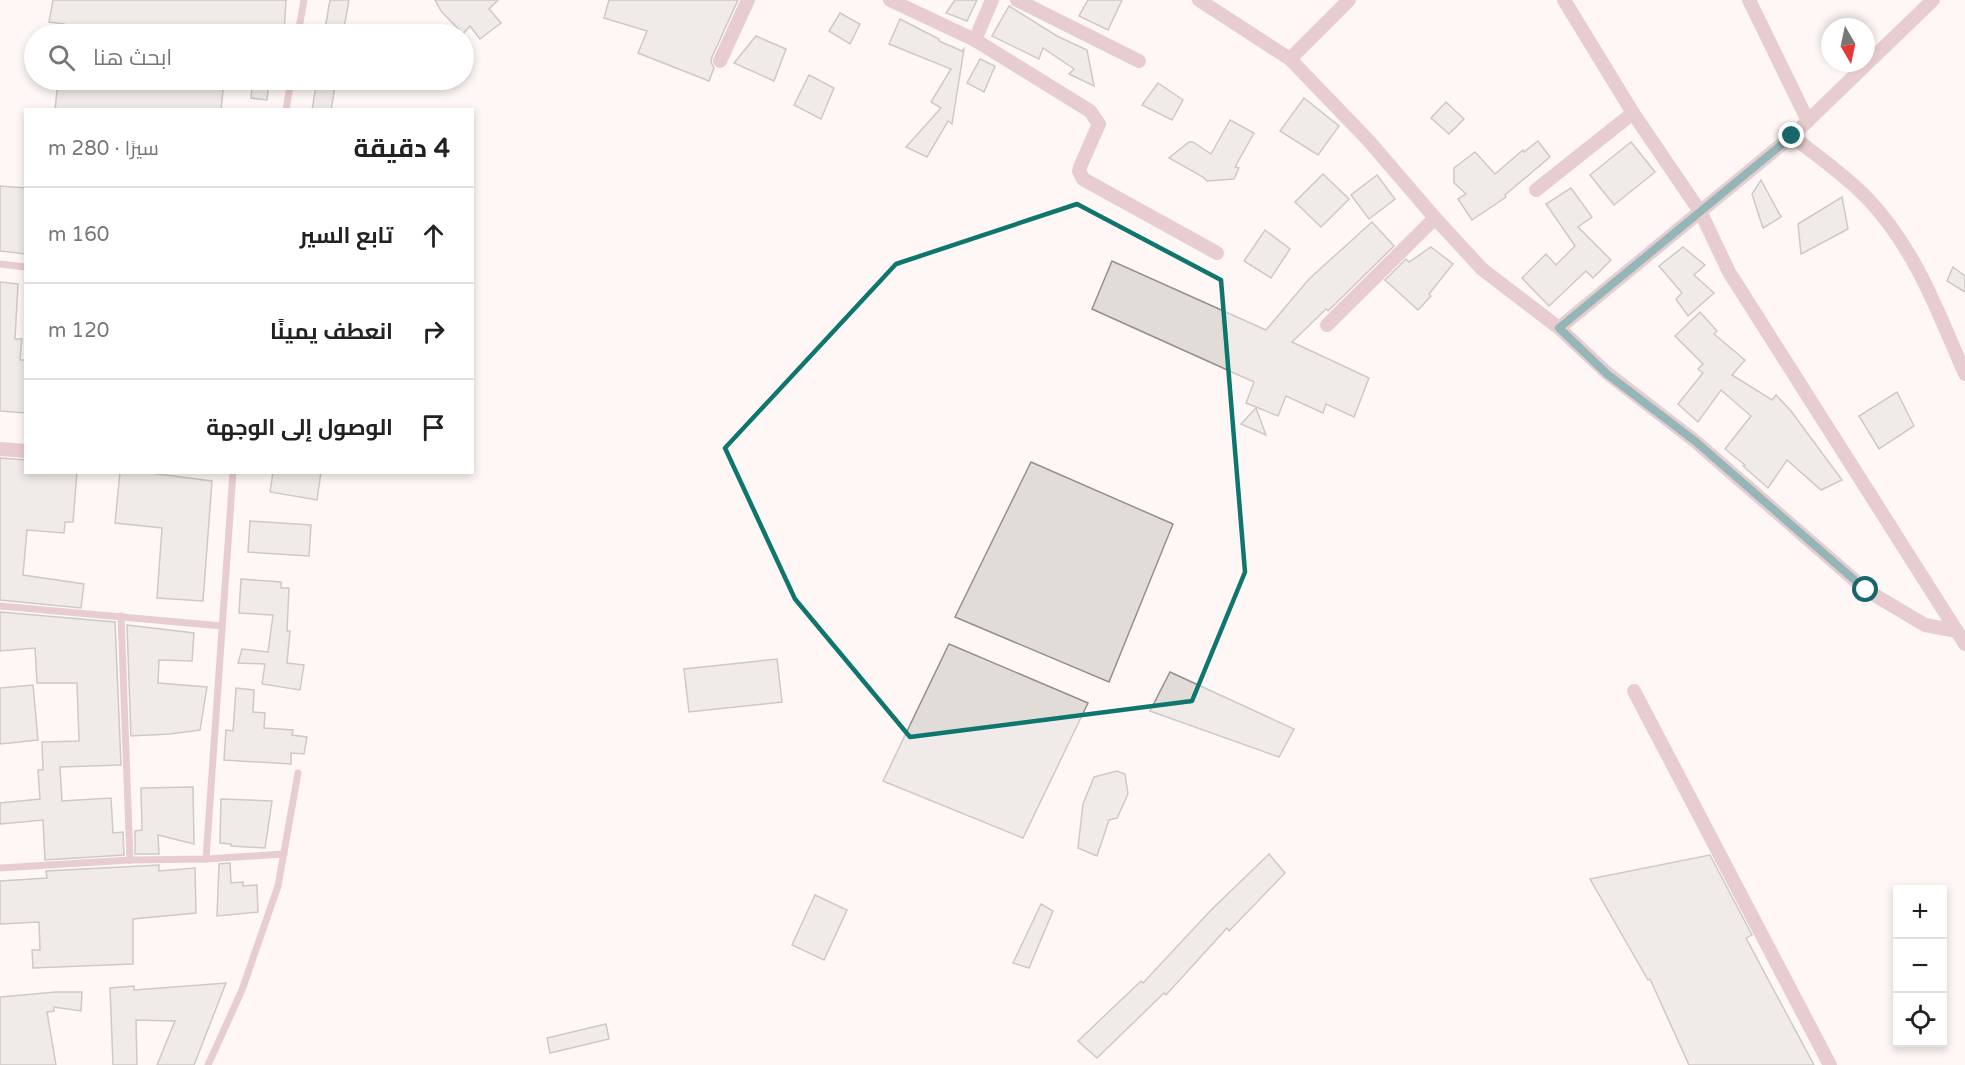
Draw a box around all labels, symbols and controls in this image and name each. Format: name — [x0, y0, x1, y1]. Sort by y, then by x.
north arrow — [1821, 18, 1875, 72]
search box — [24, 24, 474, 90]
icon: search — [45, 41, 78, 74]
text: ابحث هنا — [93, 45, 172, 71]
route end — [1778, 122, 1804, 148]
text: 4 دقيقة — [353, 133, 450, 164]
text: سيرًا · 280 m — [48, 137, 159, 161]
icon: ahead — [417, 219, 450, 252]
text: 160 m — [48, 223, 109, 247]
text: تابع السير — [300, 223, 393, 249]
icon: right — [417, 315, 450, 348]
text: 120 m — [48, 319, 109, 343]
text: انعطف يمينًا — [270, 319, 393, 345]
icon: arrive — [417, 411, 450, 444]
text: الوصول إلى الوجهة — [206, 415, 393, 441]
route start — [1852, 576, 1878, 602]
map controls — [1893, 885, 1947, 1047]
button: + — [1893, 885, 1947, 939]
button: − — [1893, 939, 1947, 993]
button: locate — [1893, 993, 1947, 1047]

